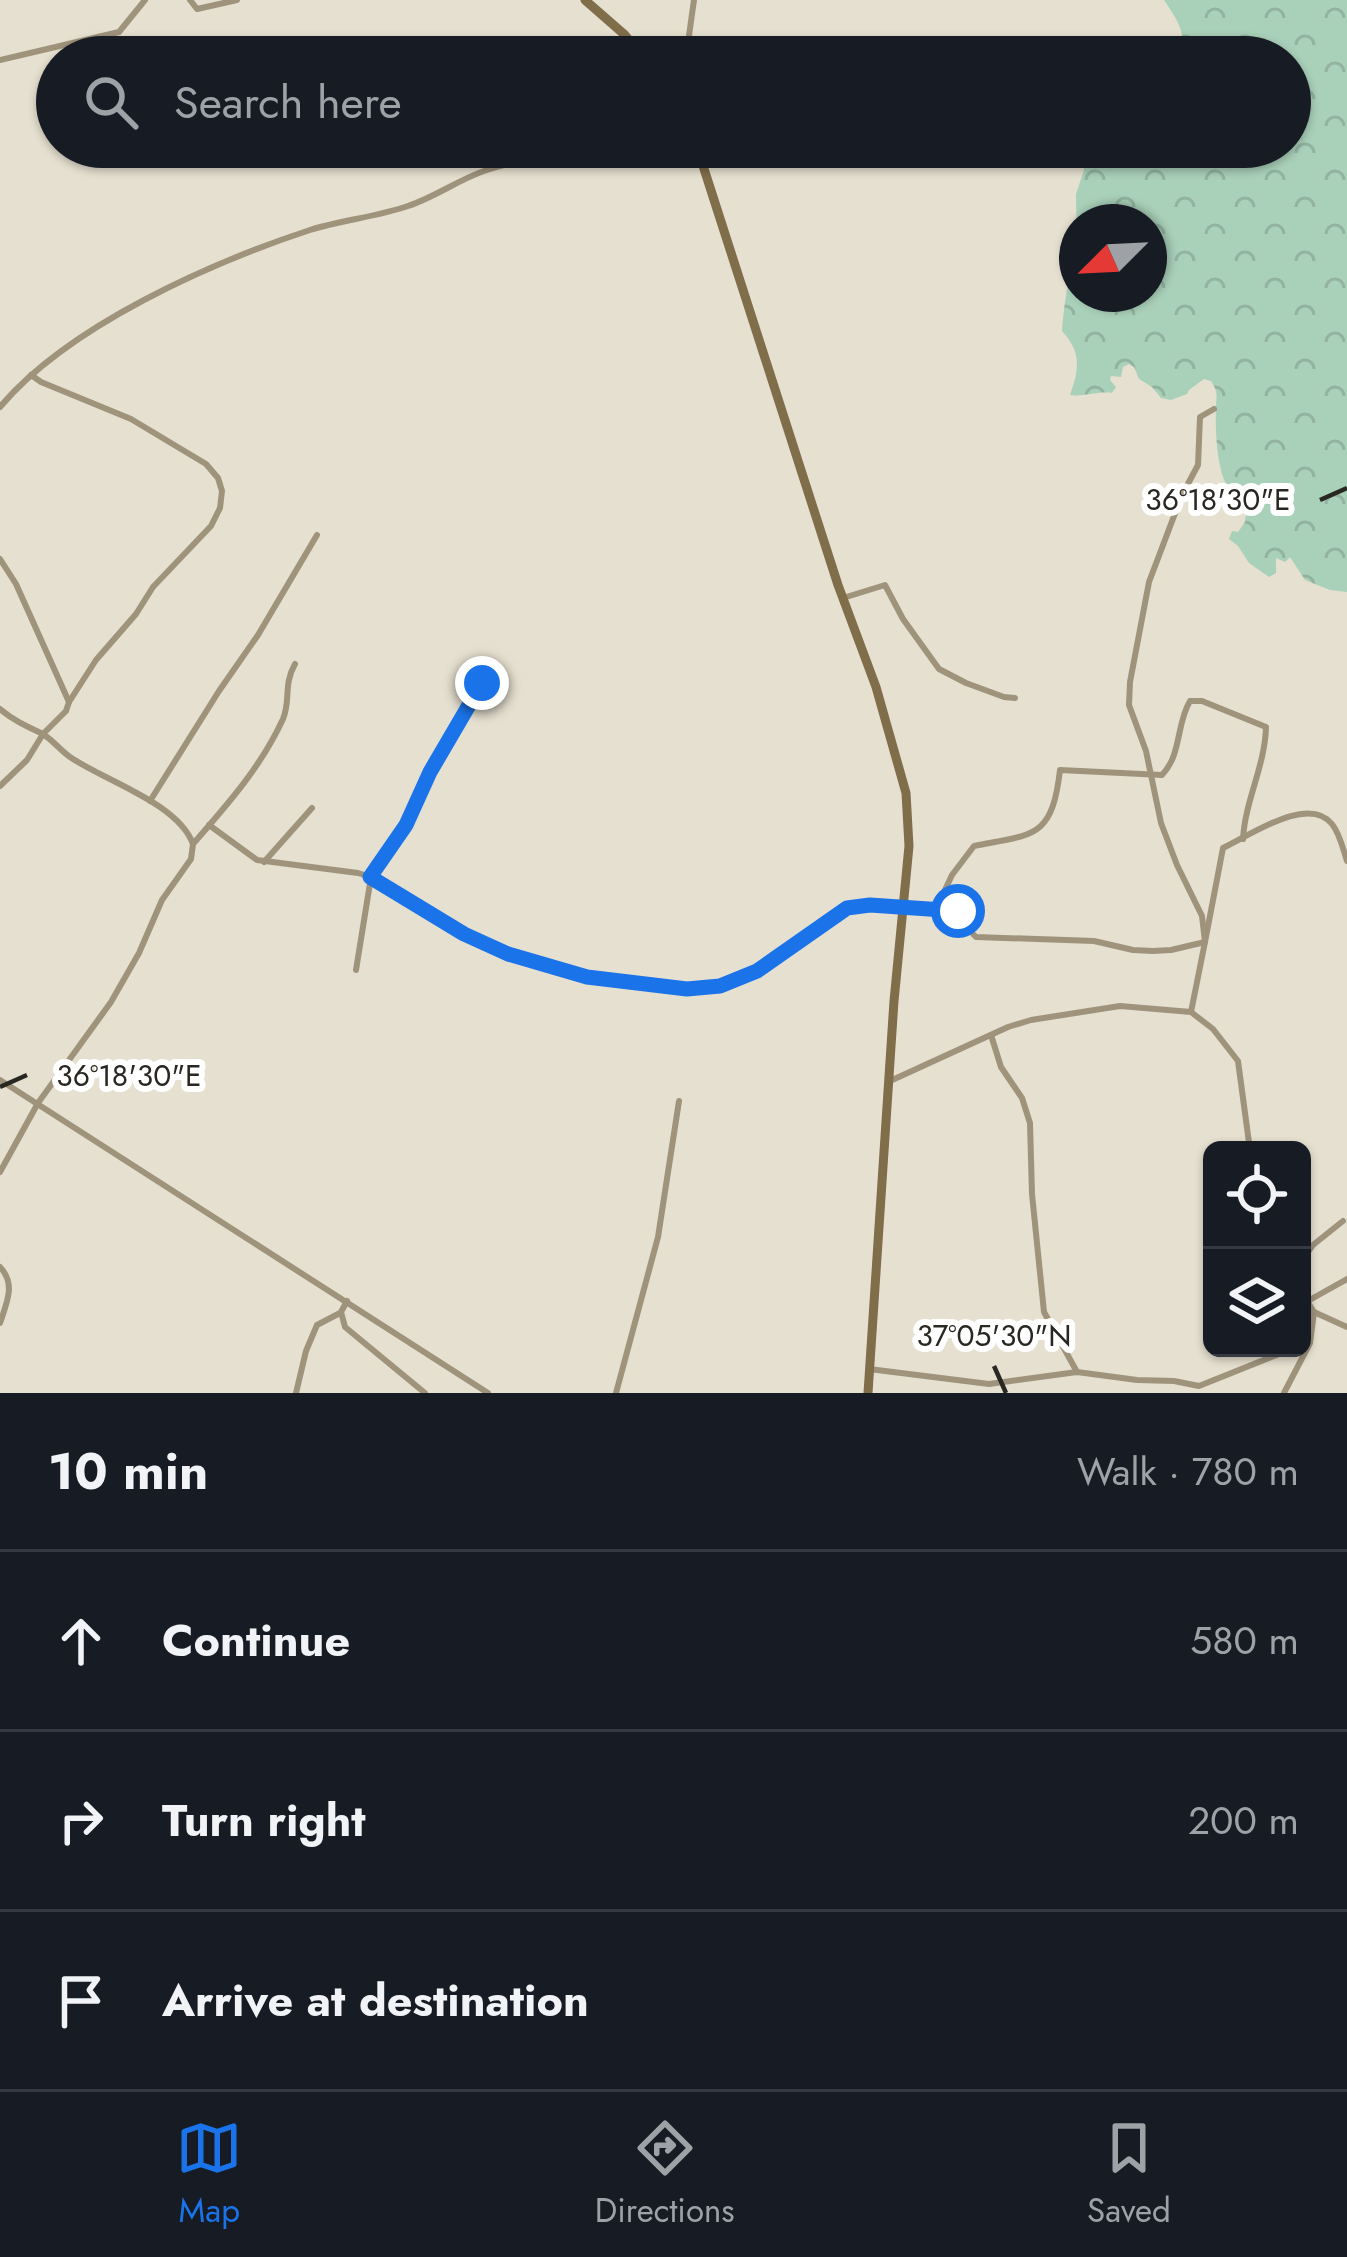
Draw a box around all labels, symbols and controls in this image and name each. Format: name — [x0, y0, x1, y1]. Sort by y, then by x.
search box — [36, 36, 1311, 168]
icon: search — [78, 69, 144, 135]
text: Search here — [174, 70, 402, 135]
north arrow — [1059, 204, 1167, 312]
text: 36°18'30"E — [1145, 478, 1291, 521]
route end — [455, 656, 509, 710]
route start — [931, 884, 985, 938]
text: 36°18'30"E — [56, 1054, 202, 1097]
map controls — [1203, 1141, 1311, 1357]
button: locate — [1203, 1141, 1311, 1249]
button: layers — [1203, 1249, 1311, 1357]
text: 37°05'30"N — [916, 1314, 1072, 1357]
text: 10 min — [48, 1434, 208, 1508]
text: Walk · 780 m — [1077, 1443, 1299, 1500]
icon: ahead — [48, 1608, 114, 1674]
text: Continue — [162, 1608, 350, 1673]
text: 580 m — [1190, 1612, 1299, 1669]
icon: right — [48, 1788, 114, 1854]
text: Turn right — [162, 1788, 366, 1853]
text: 200 m — [1188, 1792, 1299, 1849]
icon: arrive — [48, 1968, 114, 2034]
text: Arrive at destination — [162, 1968, 589, 2033]
tab: Map — [176, 2115, 242, 2234]
tab: Directions — [595, 2115, 735, 2234]
tab: Saved — [1087, 2115, 1171, 2234]

